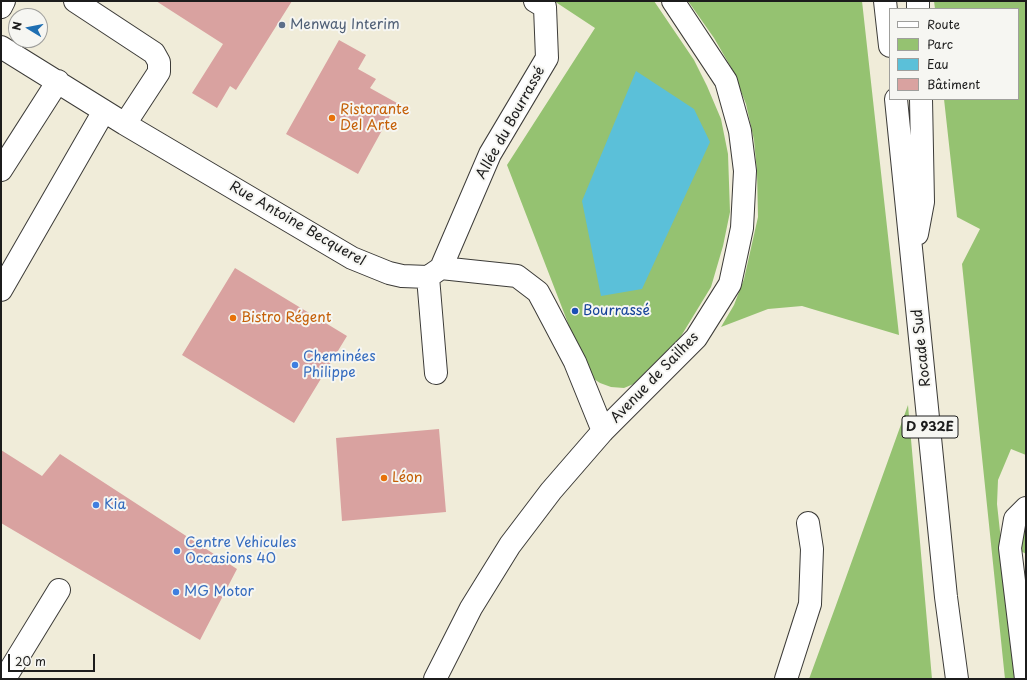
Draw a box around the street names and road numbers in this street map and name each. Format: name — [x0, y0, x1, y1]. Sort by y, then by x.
street label: Allée du Bourrassé — [473, 64, 549, 182]
street label: Rue Antoine Becquerel — [226, 178, 368, 270]
street label: Rocade Sud — [910, 308, 934, 388]
street label: Avenue de Sailhes — [608, 329, 702, 427]
road number: D 932E — [902, 416, 958, 438]

